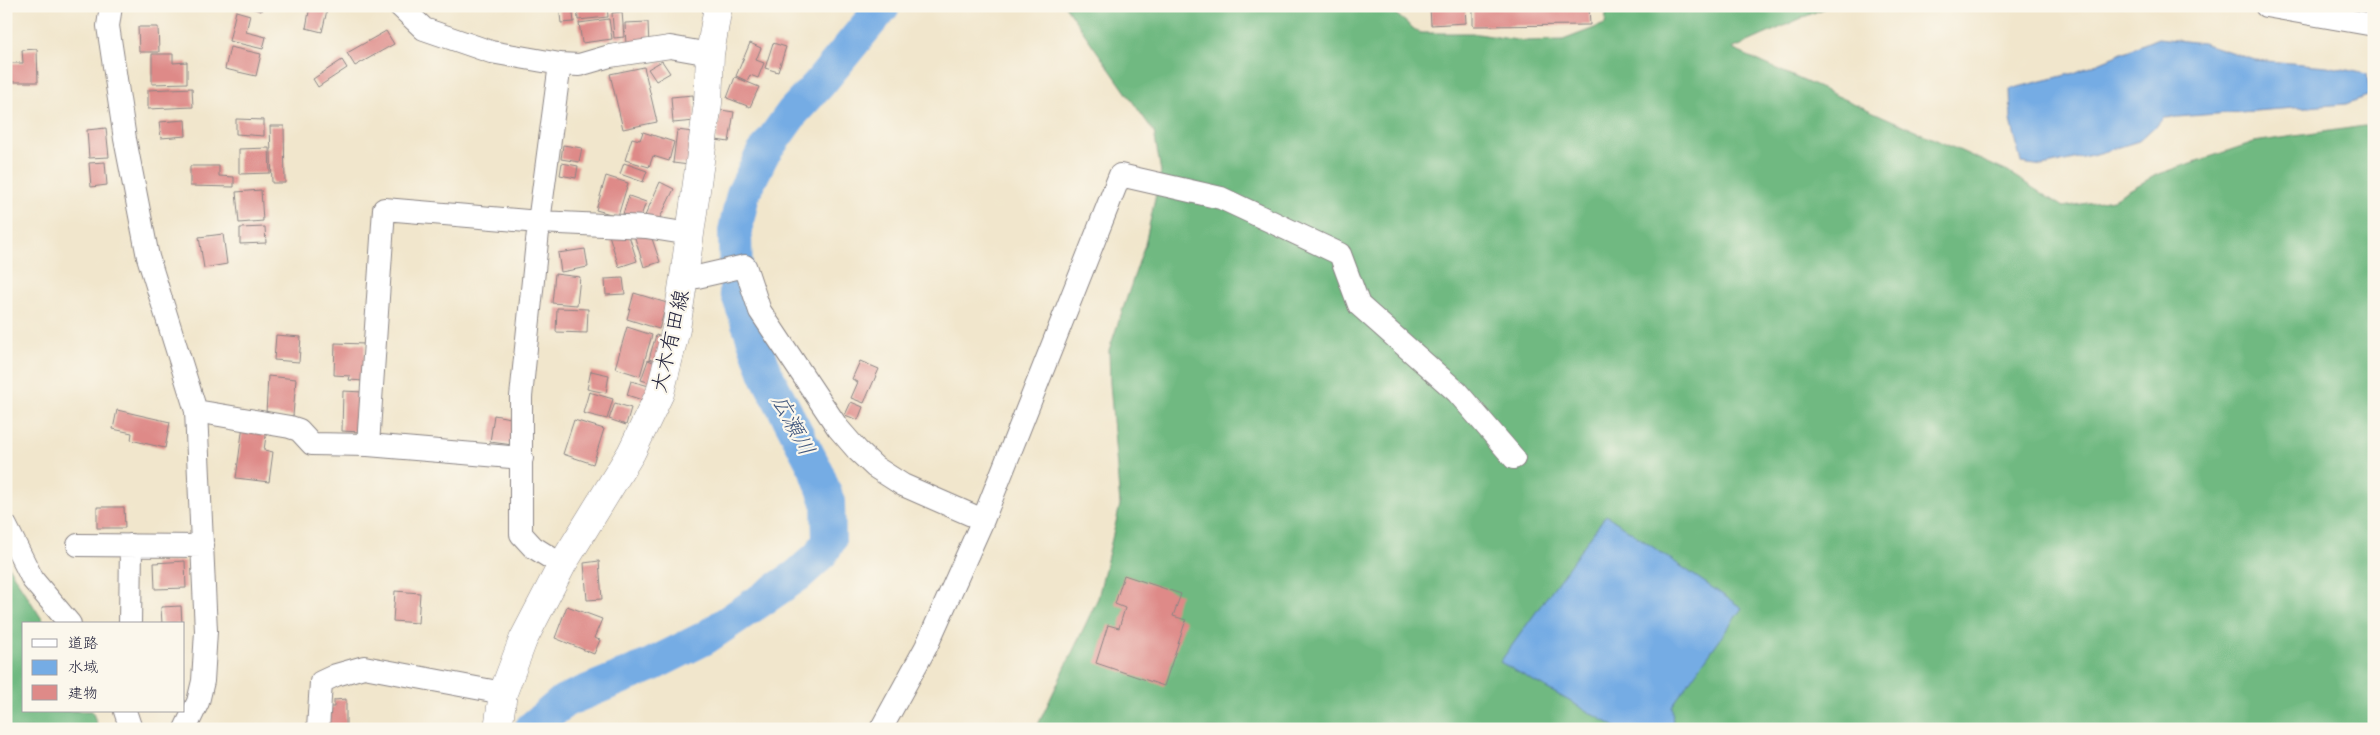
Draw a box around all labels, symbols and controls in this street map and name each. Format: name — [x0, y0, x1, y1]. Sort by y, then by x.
street label: 大木有田線 — [646, 287, 694, 395]
water label: 広瀬川 — [765, 389, 821, 461]
legend — [22, 622, 185, 712]
text: 道路 — [68, 634, 98, 653]
text: 水域 — [68, 658, 98, 677]
text: 建物 — [68, 684, 98, 703]

